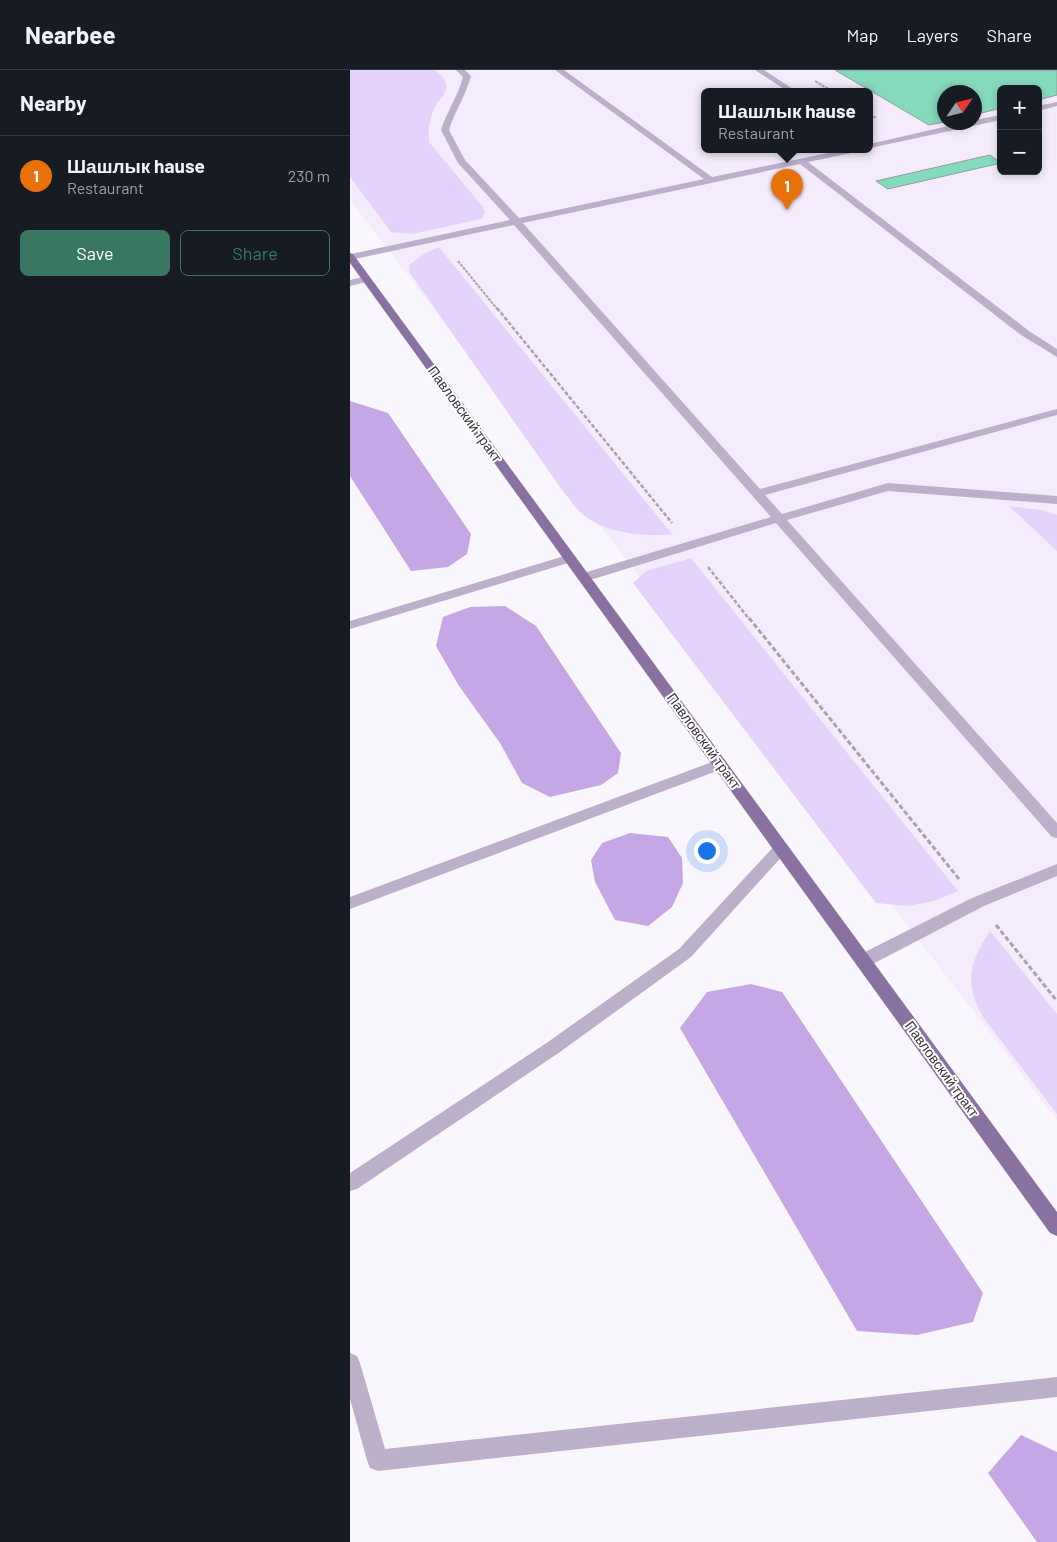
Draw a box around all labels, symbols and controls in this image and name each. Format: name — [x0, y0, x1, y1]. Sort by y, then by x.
text: Nearbee — [25, 20, 116, 49]
text: Map — [846, 24, 878, 46]
text: Layers — [906, 24, 959, 46]
text: Share — [987, 24, 1032, 46]
north arrow — [937, 85, 982, 130]
map controls — [997, 85, 1042, 175]
button: + — [997, 85, 1042, 130]
popup — [701, 88, 873, 153]
text: Nearby — [20, 90, 86, 115]
text: Шашлык hause — [718, 99, 856, 122]
text: Restaurant — [718, 123, 795, 142]
button: − — [997, 130, 1042, 175]
text: Шашлык hause — [67, 154, 205, 177]
text: 1 — [33, 166, 39, 185]
text: 230 m — [288, 166, 330, 185]
pin: 1 — [771, 169, 803, 210]
text: Restaurant — [67, 178, 144, 197]
button: Save — [20, 230, 170, 276]
button: Share — [180, 230, 330, 276]
street label: Павловский тракт — [425, 362, 506, 466]
street label: Павловский тракт — [664, 689, 745, 793]
your location — [694, 838, 720, 864]
street label: Павловский тракт — [902, 1017, 983, 1121]

